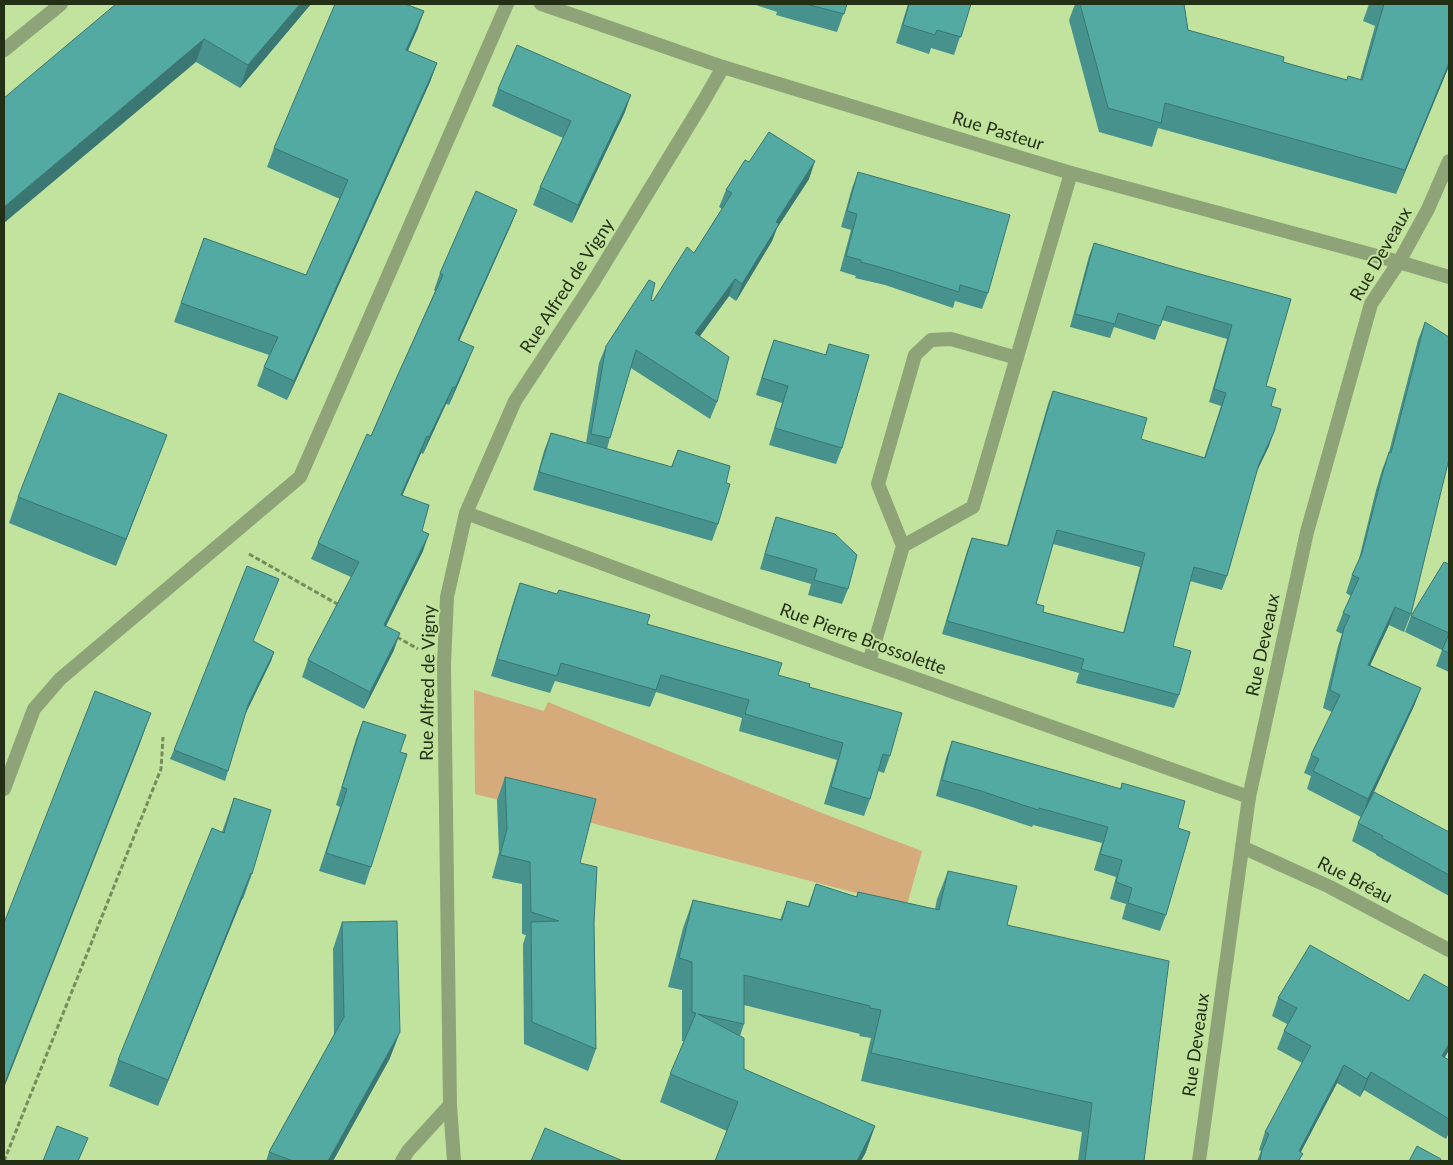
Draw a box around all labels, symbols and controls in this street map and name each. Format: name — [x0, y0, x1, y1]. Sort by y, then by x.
street label: Rue Pasteur — [950, 106, 1047, 155]
street label: Rue Deveaux — [1345, 203, 1416, 304]
street label: Rue Alfred de Vigny — [514, 213, 618, 357]
street label: Rue Deveaux — [1240, 591, 1284, 698]
street label: Rue Pierre Brossolette — [777, 598, 950, 678]
street label: Rue Alfred de Vigny — [415, 604, 439, 761]
street label: Rue Bréau — [1314, 851, 1397, 907]
street label: Rue Deveaux — [1177, 992, 1213, 1098]

